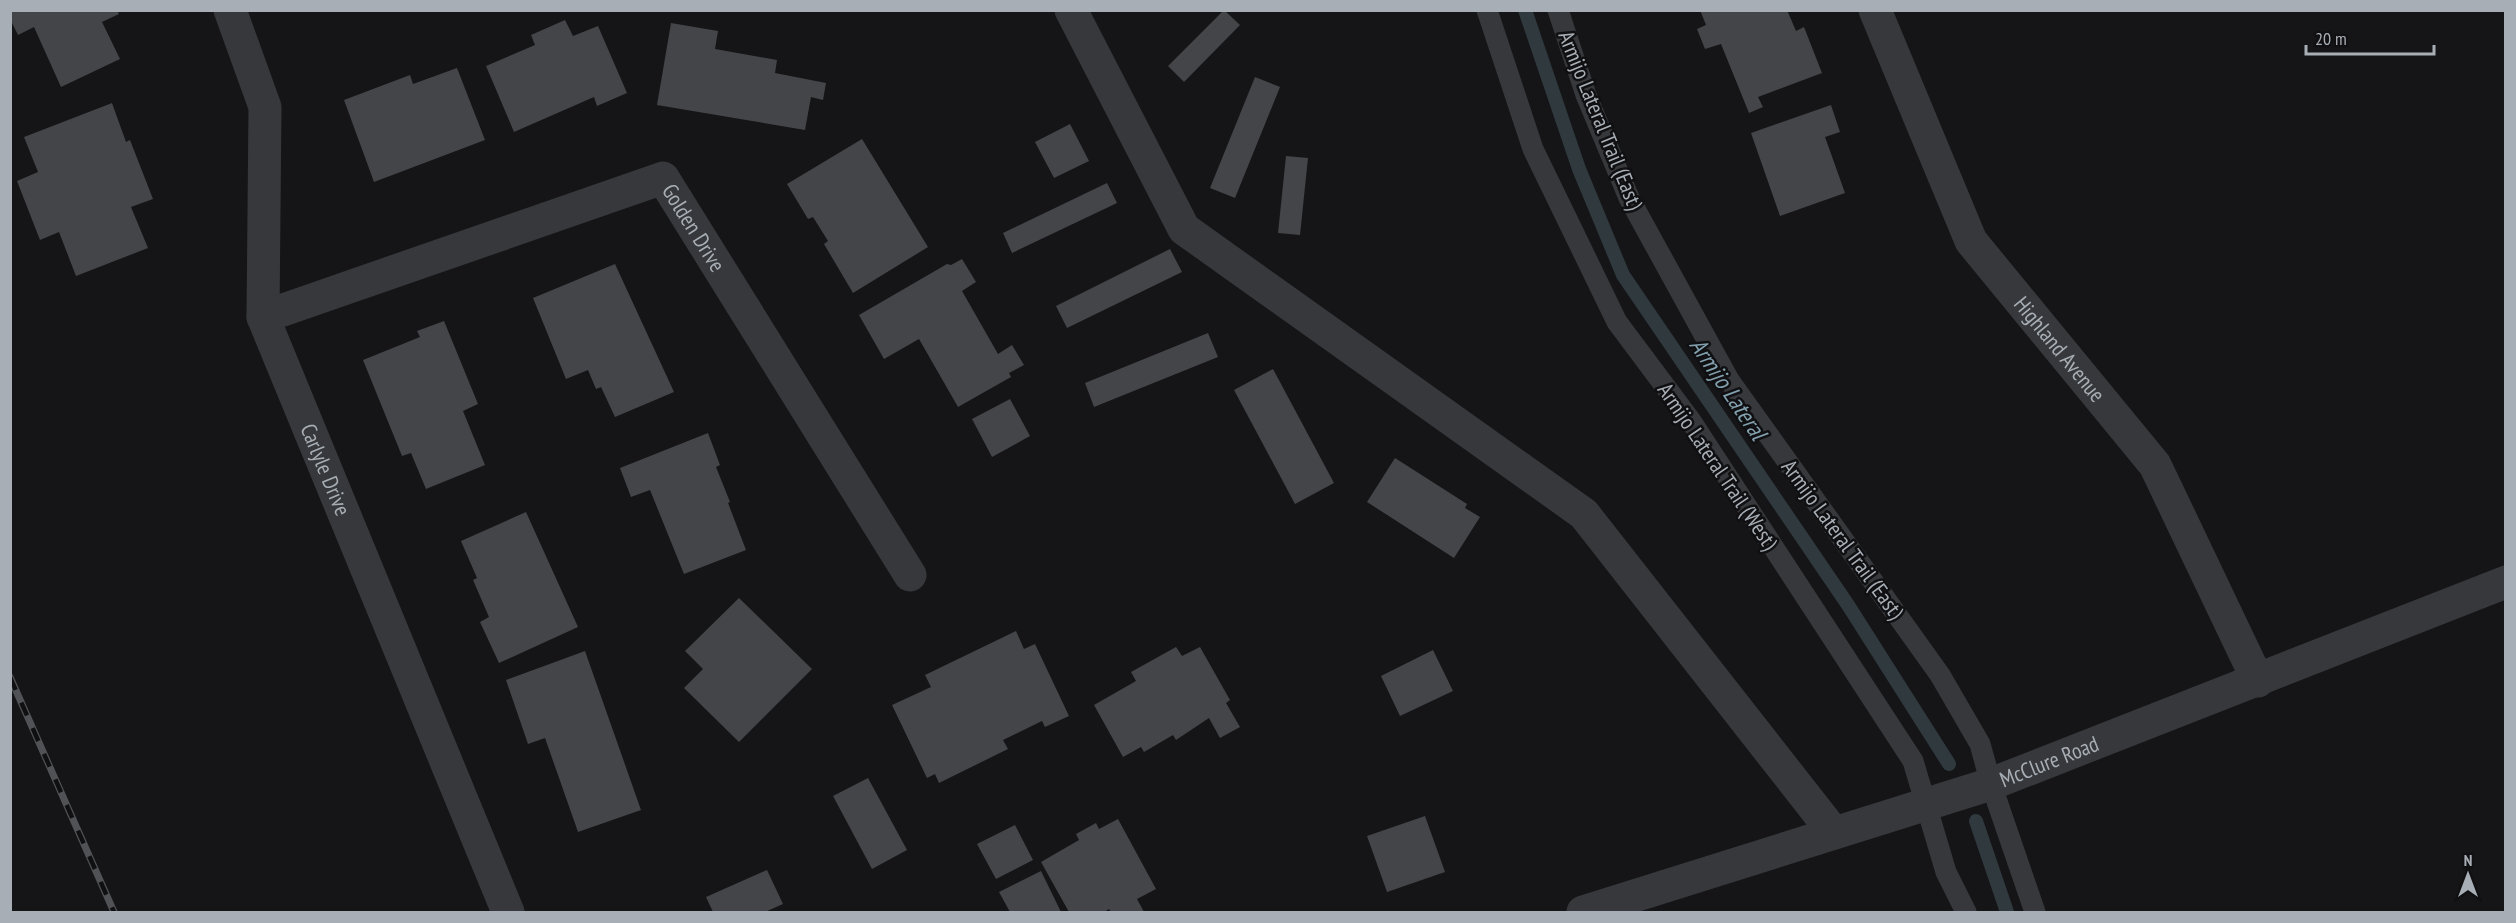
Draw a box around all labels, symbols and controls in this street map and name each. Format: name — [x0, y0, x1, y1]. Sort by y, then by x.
scale bar — [2306, 18, 2434, 56]
street label: Armijo Lateral Trail (East) — [1552, 26, 1650, 214]
text: 20 m — [2315, 27, 2347, 50]
street label: Golden Drive — [656, 179, 732, 277]
street label: Highland Avenue — [2008, 290, 2111, 408]
water label: Armijo Lateral — [1683, 332, 1775, 448]
street label: Armijo Lateral Trail (West) — [1652, 377, 1785, 555]
street label: Carlyle Drive — [294, 419, 357, 520]
street label: Armijo Lateral Trail (East) — [1776, 454, 1911, 625]
street label: McClure Road — [1996, 729, 2103, 793]
north arrow — [2438, 845, 2498, 905]
text: N — [2464, 850, 2472, 870]

